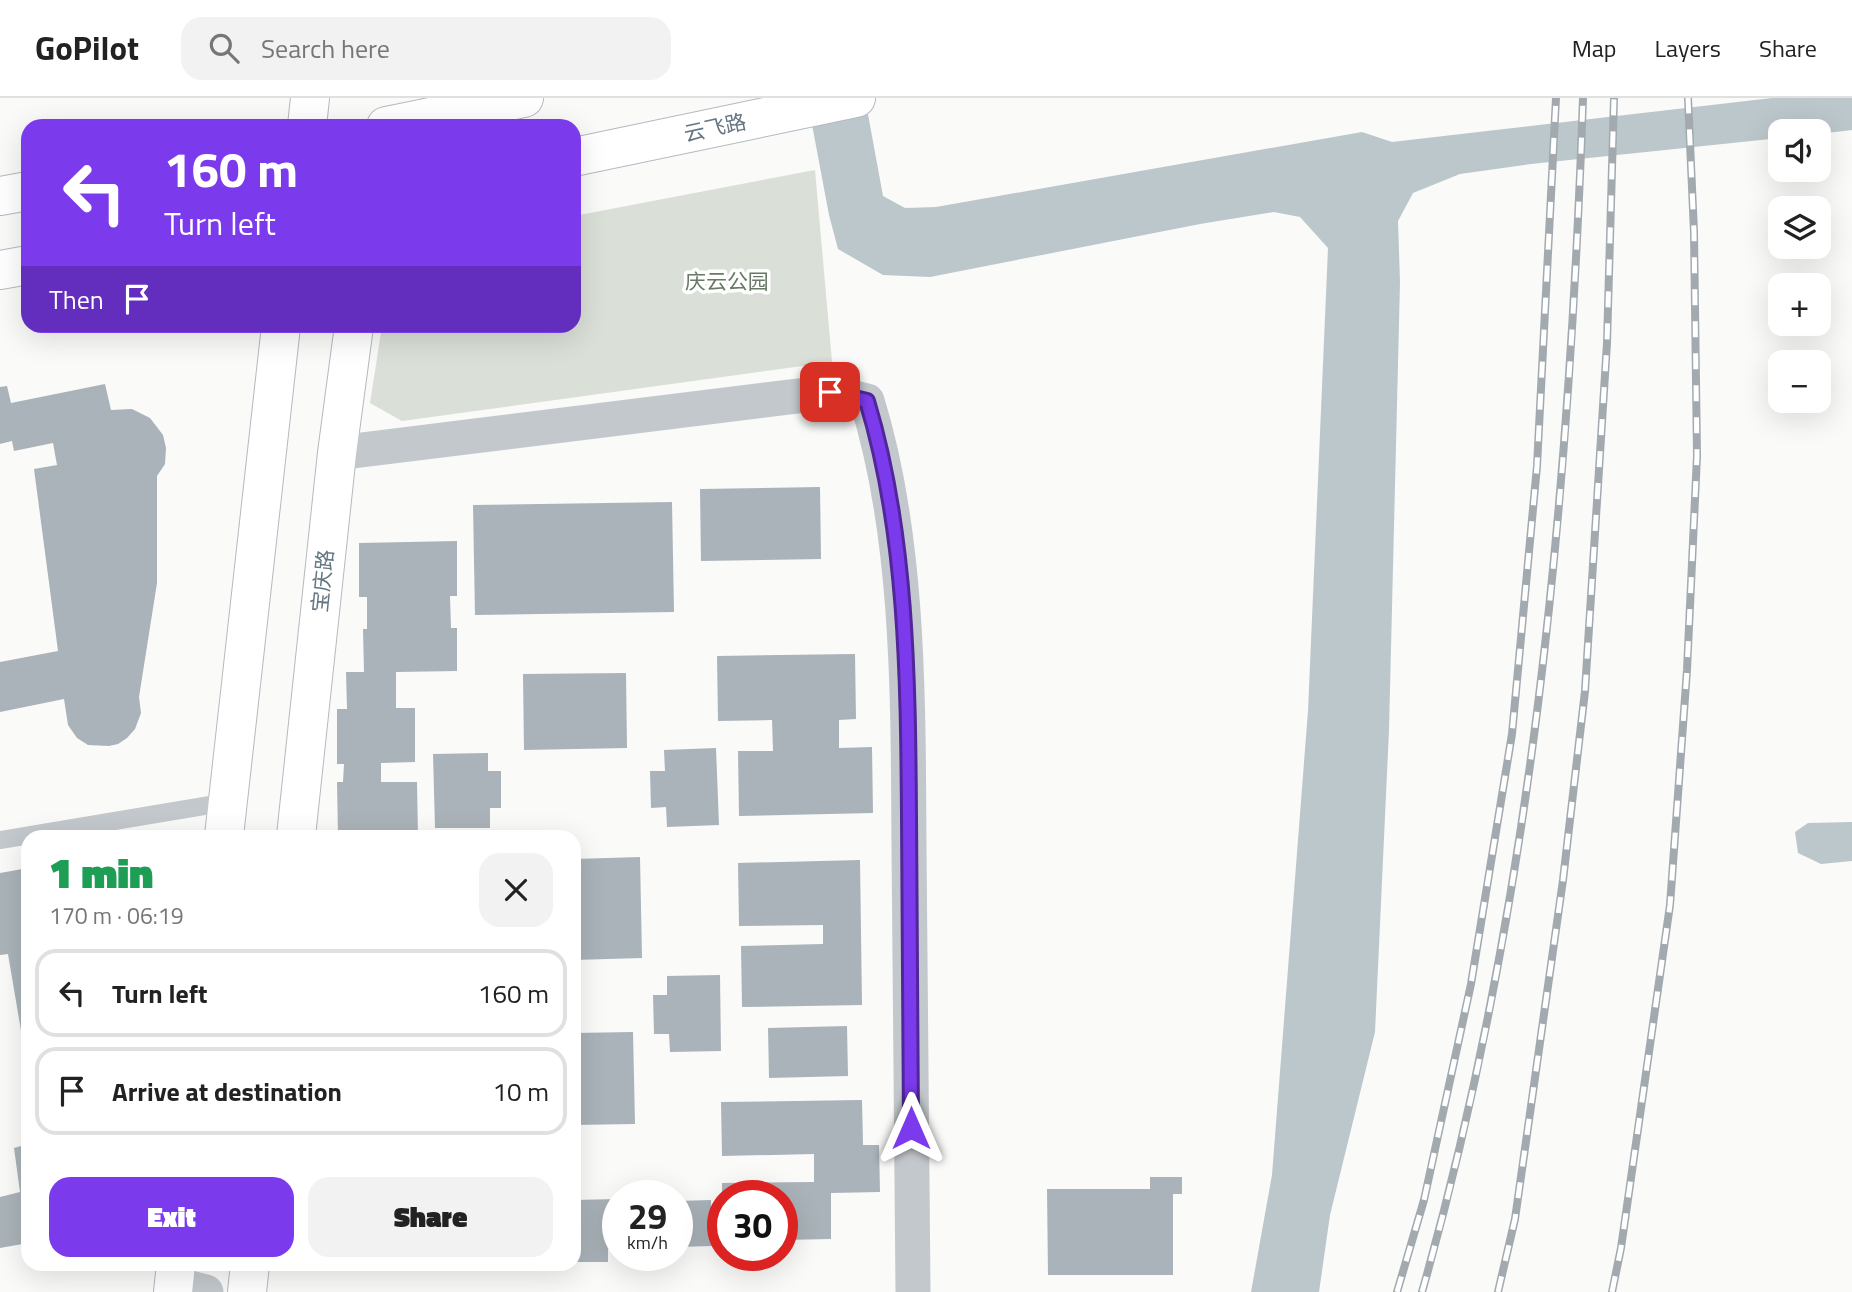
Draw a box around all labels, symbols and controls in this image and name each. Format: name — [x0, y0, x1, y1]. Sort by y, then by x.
search box — [181, 17, 671, 80]
text: GoPilot — [35, 23, 139, 73]
icon: search — [205, 29, 243, 67]
text: Search here — [261, 29, 390, 68]
text: Map — [1572, 30, 1617, 66]
text: Layers — [1655, 30, 1721, 66]
text: Share — [1759, 30, 1817, 66]
street label: 云飞路 — [681, 105, 749, 149]
map controls — [1768, 119, 1831, 413]
button: sound — [1768, 119, 1831, 182]
text: 160 m — [164, 131, 298, 206]
icon: left — [49, 147, 140, 238]
button: layers — [1768, 196, 1831, 259]
text: Turn left — [164, 199, 276, 247]
park label: 庆云公园 — [685, 265, 769, 297]
button: + — [1768, 273, 1831, 336]
text: Then — [49, 280, 104, 319]
icon: arrive — [118, 280, 156, 318]
button: − — [1768, 350, 1831, 413]
pin — [800, 362, 860, 422]
icon: arrive — [811, 373, 849, 411]
street label: 宝庆路 — [303, 548, 341, 614]
text: 1 min — [49, 840, 153, 904]
button: close — [479, 853, 553, 927]
text: 170 m · 06:19 — [49, 898, 184, 933]
icon: left — [53, 974, 91, 1012]
text: Turn left — [112, 974, 207, 1013]
text: 160 m — [478, 974, 549, 1013]
icon: arrive — [53, 1072, 91, 1110]
text: Arrive at destination — [112, 1072, 342, 1111]
text: 10 m — [492, 1072, 549, 1111]
position arrow — [874, 1091, 948, 1165]
button: Exit — [49, 1177, 294, 1257]
button: Share — [308, 1177, 553, 1257]
speed limit sign: 30 — [707, 1180, 798, 1271]
text: 29 — [628, 1189, 667, 1243]
text: km/h — [627, 1229, 668, 1256]

